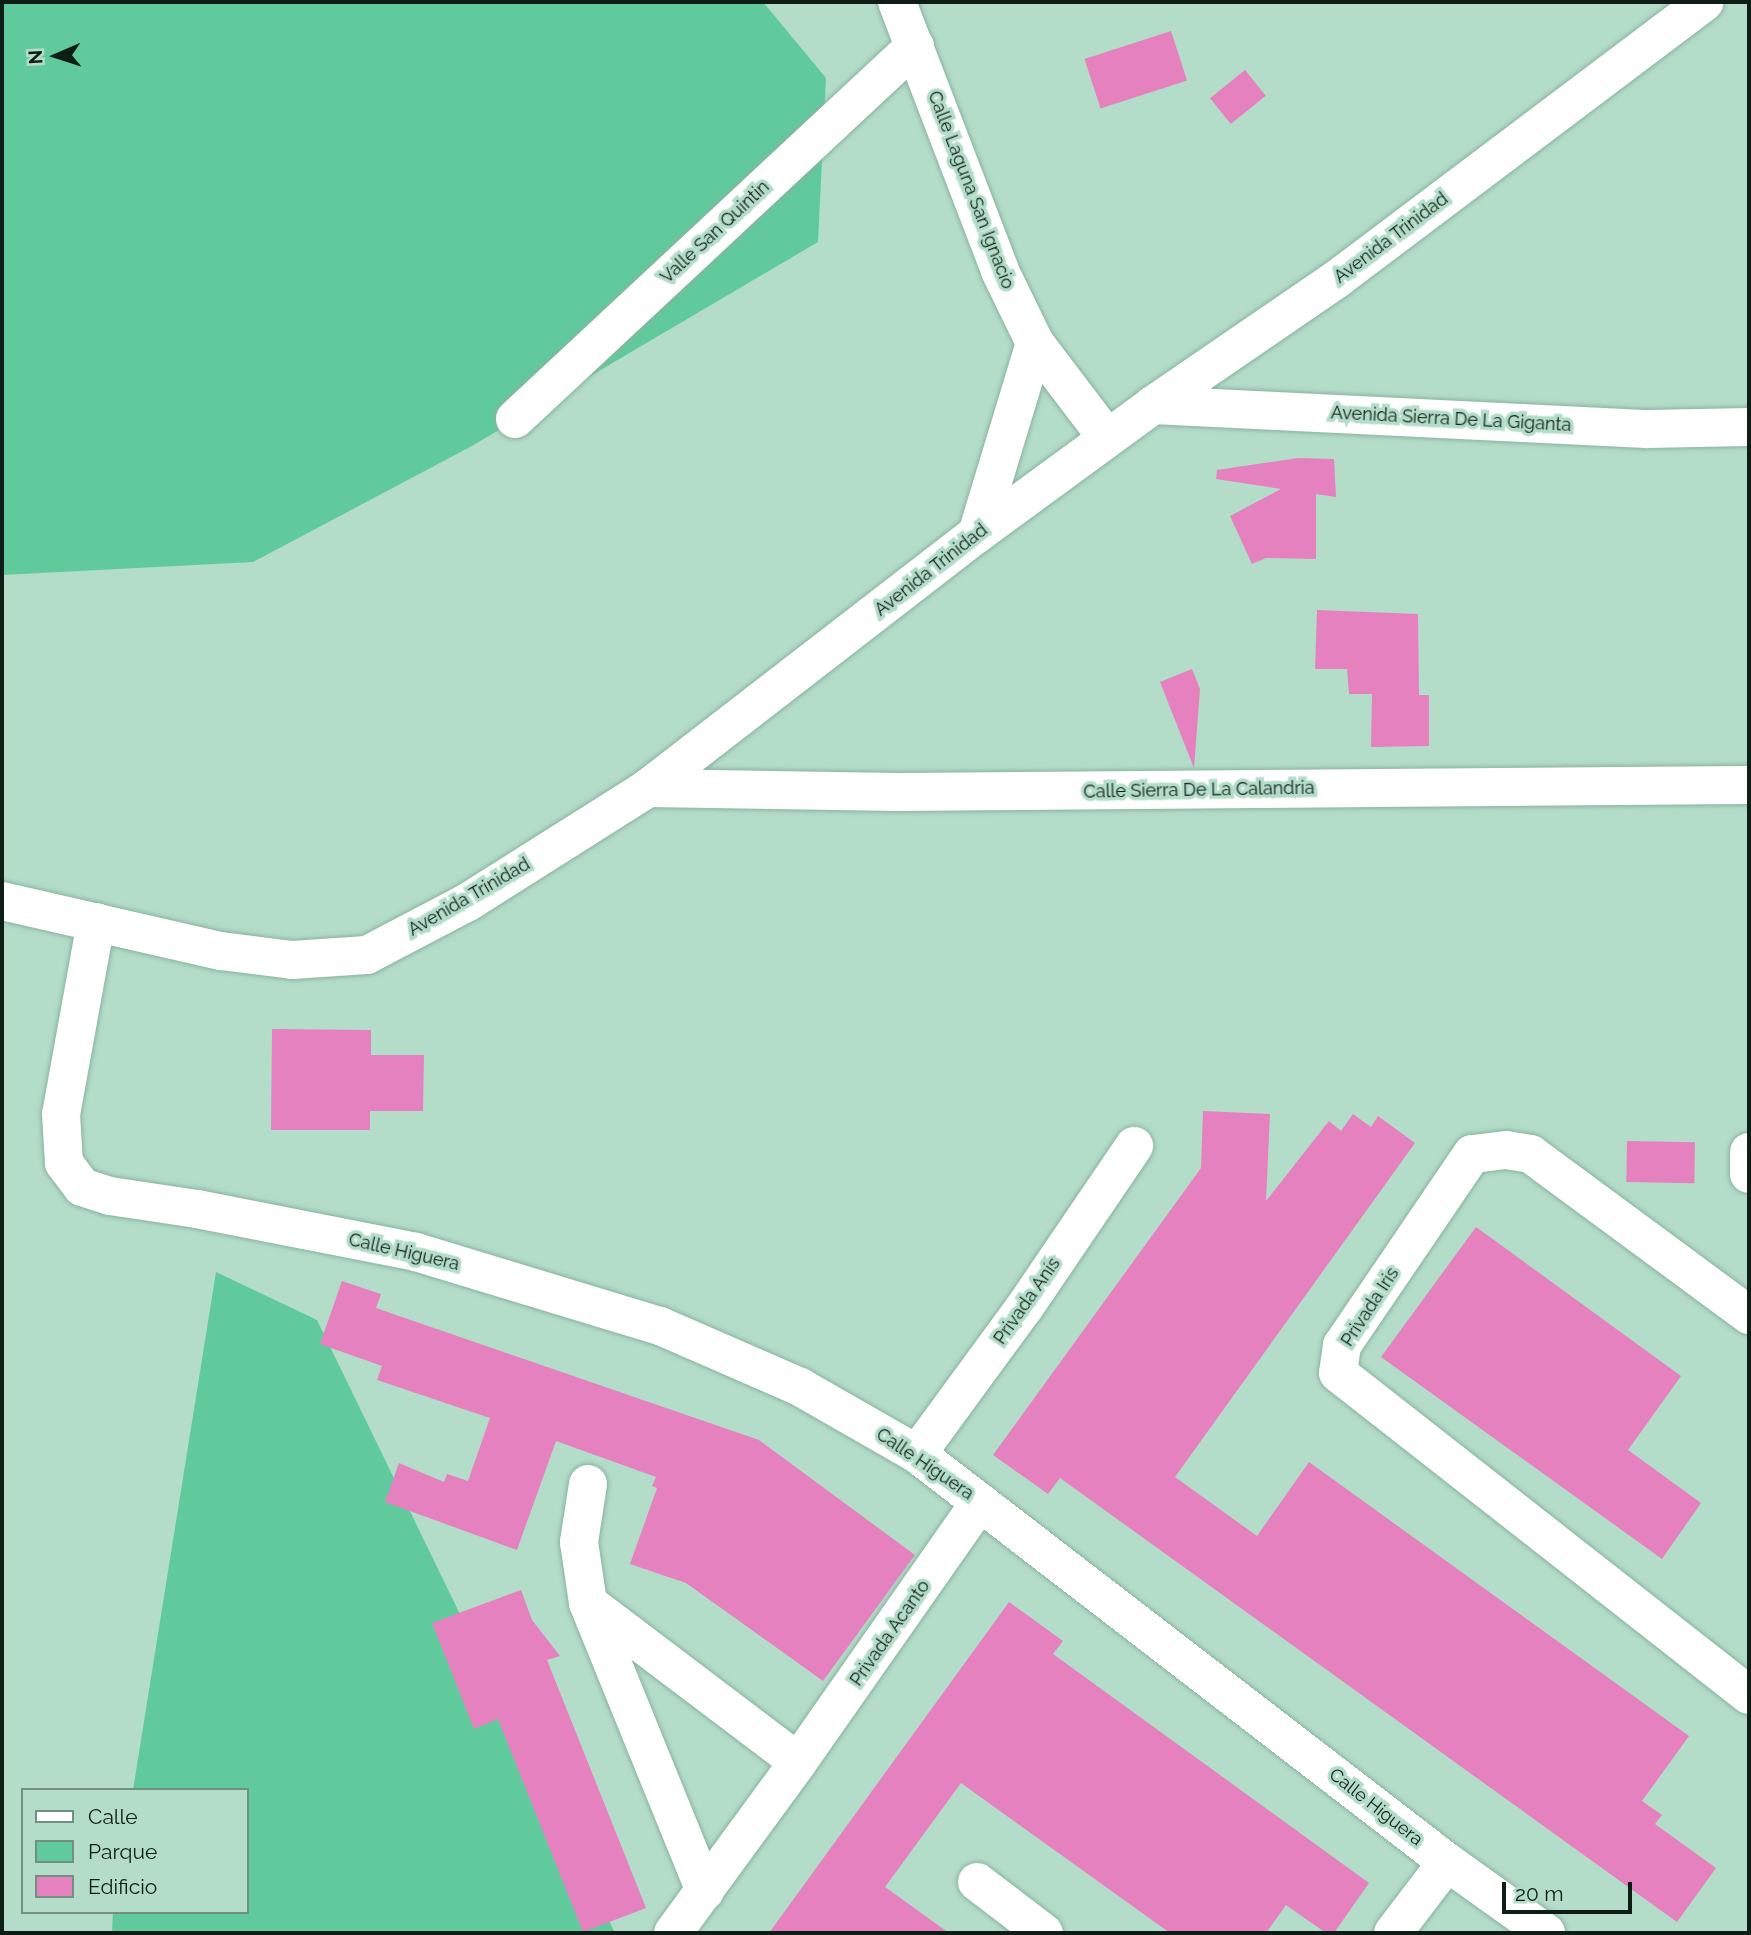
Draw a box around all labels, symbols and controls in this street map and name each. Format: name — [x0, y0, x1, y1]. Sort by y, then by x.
north arrow — [21, 21, 91, 91]
text: N — [24, 49, 46, 65]
street label: Calle Laguna San Ignacio — [923, 88, 1019, 292]
street label: Valle San Quintin — [656, 176, 774, 288]
street label: Avenida Trinidad — [1330, 188, 1452, 288]
street label: Avenida Sierra De La Giganta — [1330, 402, 1572, 436]
street label: Avenida Trinidad — [870, 519, 992, 621]
street label: Calle Sierra De La Calandria — [1083, 777, 1315, 803]
street label: Avenida Trinidad — [404, 853, 534, 941]
street label: Calle Higuera — [347, 1229, 461, 1275]
street label: Privada Anís — [989, 1253, 1065, 1349]
street label: Privada Iris — [1337, 1264, 1403, 1350]
street label: Calle Higuera — [872, 1424, 978, 1504]
street label: Privada Acanto — [845, 1576, 935, 1690]
street label: Calle Higuera — [1325, 1764, 1427, 1850]
legend — [21, 1788, 248, 1914]
text: Calle — [88, 1804, 138, 1829]
text: Parque — [88, 1839, 157, 1864]
scale bar — [1506, 1868, 1636, 1912]
text: Edificio — [88, 1874, 157, 1899]
text: 20 m — [1515, 1881, 1563, 1906]

